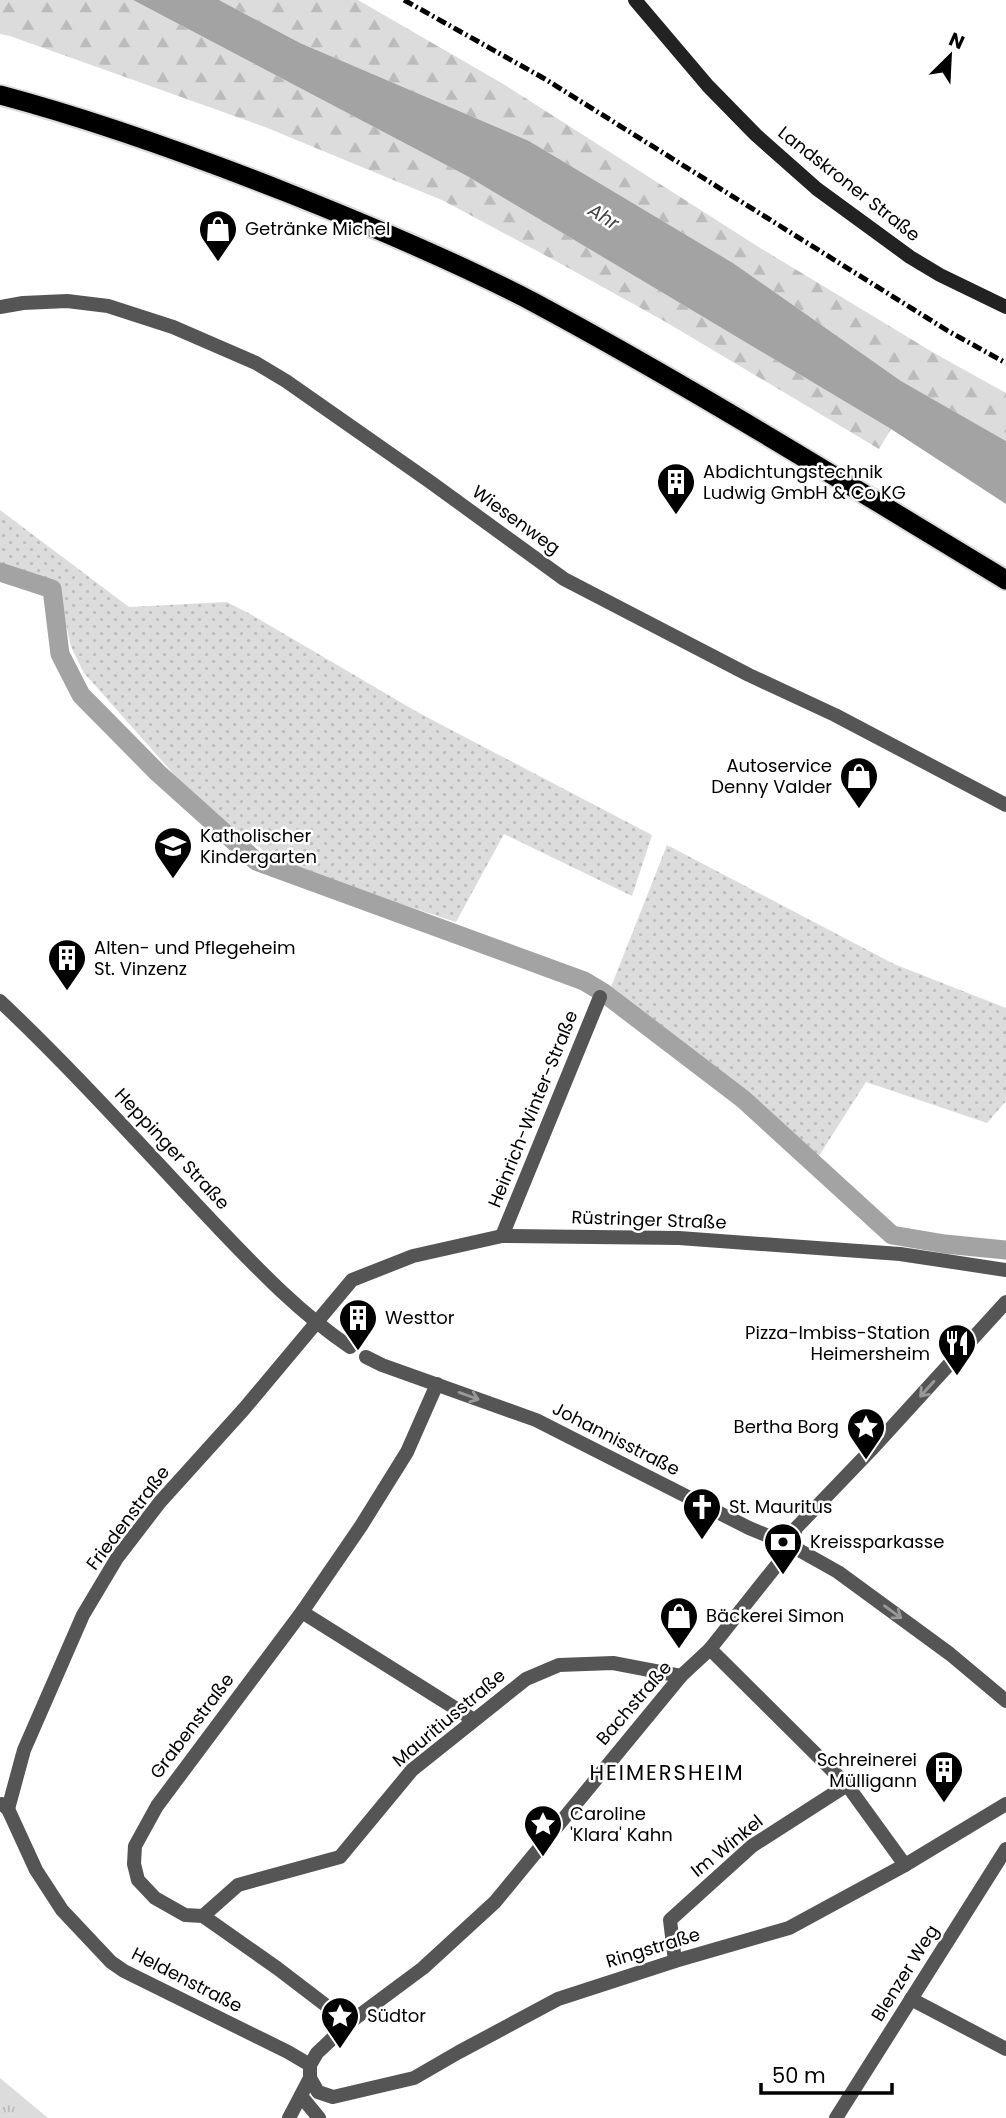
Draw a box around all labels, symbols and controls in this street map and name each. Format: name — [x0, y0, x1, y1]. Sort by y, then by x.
north arrow — [915, 21, 985, 91]
text: N — [945, 26, 969, 56]
street label: Landskroner Straße — [773, 120, 926, 247]
water label: Ahr — [582, 196, 625, 237]
shop icon: Getränke Michel — [197, 208, 239, 263]
place label: Getränke Michel — [245, 216, 390, 241]
place label: Abdichtungstechnik Ludwig GmbH & Co KG — [703, 459, 906, 505]
building icon: Abdichtungstechnik Ludwig GmbH & Co KG — [655, 461, 697, 516]
street label: Wiesenweg — [467, 479, 565, 560]
place label: Autoservice Denny Valder — [711, 753, 832, 799]
shop icon: Autoservice Denny Valder — [838, 755, 880, 810]
place label: Katholischer Kindergarten — [200, 823, 317, 869]
school or university icon: Katholischer Kindergarten — [152, 825, 194, 880]
place label: Alten- und Pflegeheim St. Vinzenz — [94, 935, 295, 981]
building icon: Alten- und Pflegeheim St. Vinzenz — [46, 937, 88, 992]
street label: Heinrich-Winter-Straße — [482, 1007, 584, 1211]
street label: Heppinger Straße — [109, 1082, 235, 1215]
street label: Rüstringer Straße — [571, 1204, 727, 1235]
building icon: Westtor — [337, 1297, 379, 1352]
place label: Westtor — [385, 1305, 455, 1330]
place label: Pizza-Imbiss-Station Heimersheim — [745, 1320, 930, 1366]
restaurant icon: Pizza-Imbiss-Station Heimersheim — [936, 1322, 978, 1377]
one-way arrow — [919, 1380, 935, 1398]
one-way arrow — [457, 1390, 479, 1403]
street label: Johannisstraße — [548, 1396, 684, 1481]
place icon: Bertha Borg — [845, 1406, 887, 1461]
place label: Bertha Borg — [734, 1414, 839, 1439]
street label: Friedenstraße — [80, 1460, 175, 1575]
church icon: St. Mauritus — [681, 1486, 723, 1541]
place label: St. Mauritus — [729, 1494, 833, 1519]
bank icon: Kreissparkasse — [762, 1521, 804, 1576]
place label: Kreissparkasse — [810, 1529, 944, 1554]
shop icon: Bäckerei Simon — [658, 1595, 700, 1650]
place label: Bäckerei Simon — [706, 1603, 844, 1628]
one-way arrow — [883, 1605, 902, 1619]
street label: Bachstraße — [590, 1655, 677, 1750]
street label: Mauritiusstraße — [387, 1663, 511, 1772]
street label: Grabenstraße — [144, 1668, 239, 1784]
place label: Schreinerei Mülligann — [817, 1747, 917, 1793]
building icon: Schreinerei Mülligann — [923, 1749, 965, 1804]
district label: HEIMERSHEIM — [590, 1758, 744, 1787]
place label: Caroline 'Klara' Kahn — [570, 1801, 673, 1847]
place icon: Caroline 'Klara' Kahn — [522, 1803, 564, 1858]
street label: Im Winkel — [685, 1809, 768, 1882]
street label: Blenzer Weg — [865, 1920, 944, 2026]
street label: Ringstraße — [603, 1921, 703, 1974]
street label: Heldenstraße — [128, 1941, 247, 2018]
place icon: Südtor — [319, 1995, 361, 2050]
place label: Südtor — [367, 2003, 426, 2028]
scale bar — [761, 2052, 892, 2096]
text: 50 m — [772, 2061, 826, 2090]

